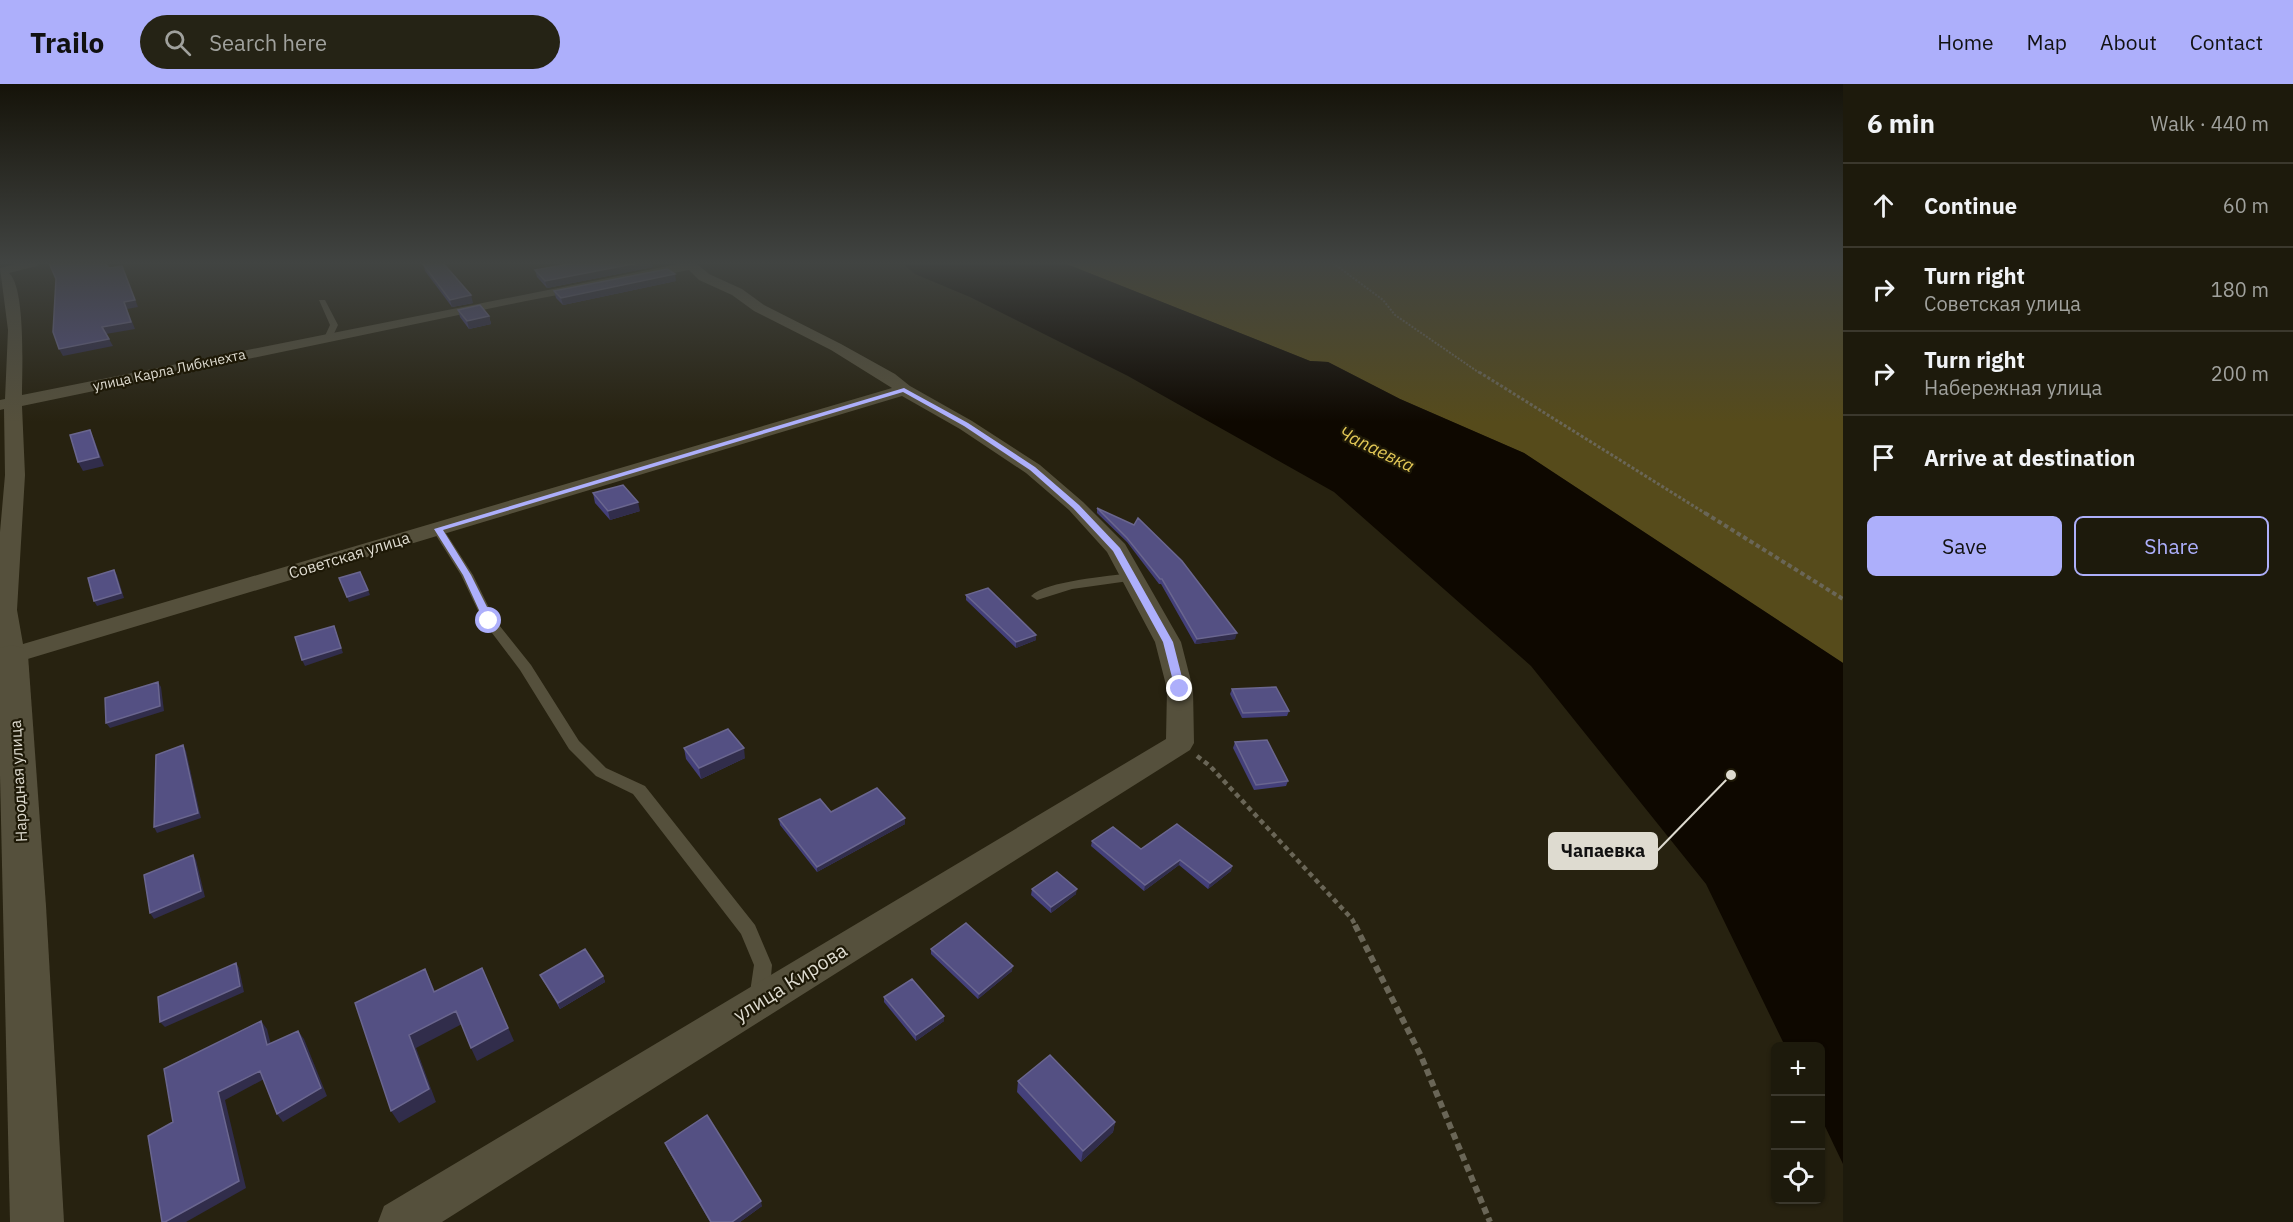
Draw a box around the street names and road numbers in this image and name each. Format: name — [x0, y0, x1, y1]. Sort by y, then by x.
street label: улица Карла Либкнехта — [91, 345, 248, 395]
street label: Советская улица — [286, 527, 412, 583]
street label: Народная улица — [5, 719, 31, 843]
street label: улица Кирова — [728, 936, 852, 1028]

